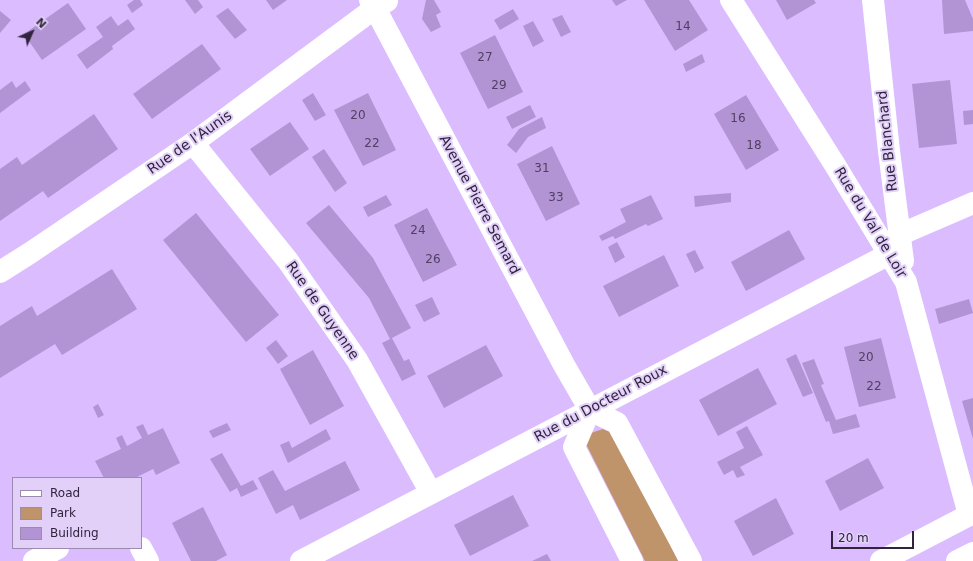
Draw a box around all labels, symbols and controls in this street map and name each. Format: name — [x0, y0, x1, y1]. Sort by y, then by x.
north arrow — [12, 12, 52, 52]
text: N — [33, 15, 49, 31]
house number: 14 — [675, 20, 691, 34]
house number: 27 — [477, 51, 493, 65]
house number: 29 — [491, 79, 507, 93]
street label: Rue Blanchard — [874, 90, 902, 192]
street label: Rue de l'Aunis — [145, 108, 235, 178]
house number: 20 — [350, 109, 366, 123]
house number: 16 — [730, 112, 746, 126]
street label: Avenue Pierre Semard — [435, 133, 523, 277]
house number: 22 — [364, 137, 380, 151]
house number: 18 — [746, 139, 762, 153]
house number: 31 — [534, 162, 550, 176]
street label: Rue du Val de Loir — [830, 165, 910, 281]
house number: 33 — [548, 191, 564, 205]
house number: 24 — [410, 224, 426, 238]
house number: 26 — [425, 253, 441, 267]
street label: Rue de Guyenne — [282, 259, 362, 363]
house number: 20 — [858, 351, 874, 365]
street label: Rue du Docteur Roux — [532, 362, 670, 446]
house number: 22 — [866, 380, 882, 394]
legend — [12, 477, 142, 549]
text: Road — [50, 486, 80, 500]
text: Park — [50, 506, 76, 520]
scale bar — [833, 523, 916, 549]
text: Building — [50, 526, 99, 540]
text: 20 m — [838, 531, 869, 545]

